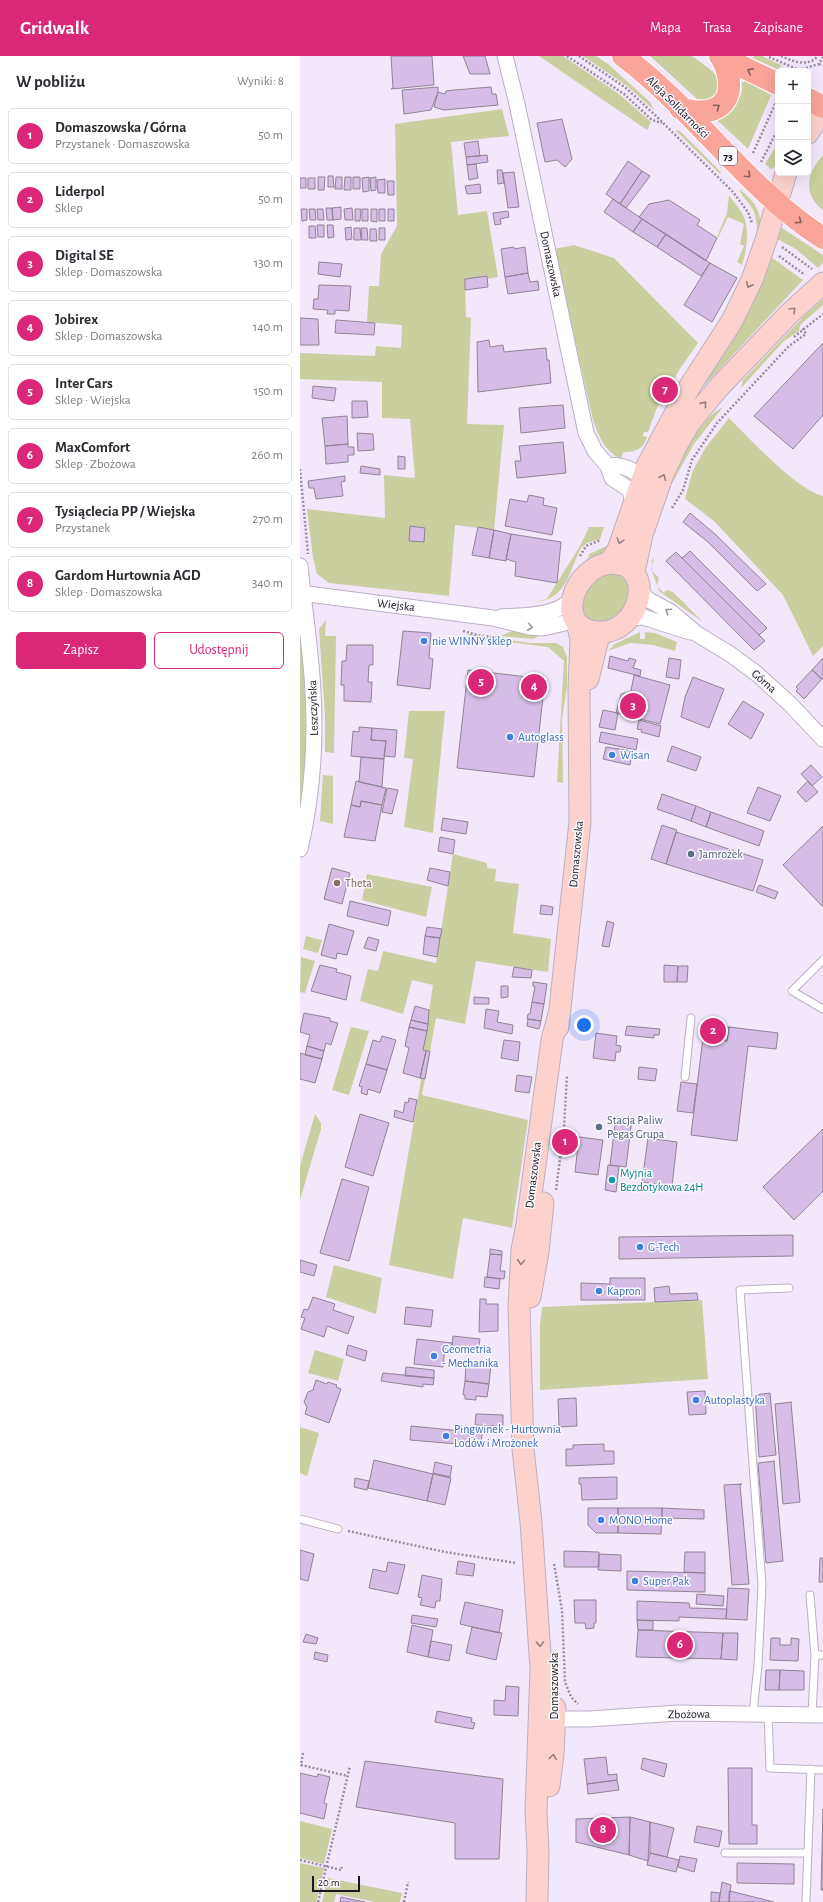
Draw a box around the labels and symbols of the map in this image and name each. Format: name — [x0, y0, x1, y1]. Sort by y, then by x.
one-way arrow — [746, 68, 754, 76]
street label: Aleja Solidarności — [644, 73, 712, 141]
one-way arrow — [712, 104, 719, 111]
road number: 73 — [719, 147, 737, 165]
one-way arrow — [743, 170, 751, 178]
one-way arrow — [795, 216, 802, 223]
street label: Domaszowska — [538, 230, 564, 298]
one-way arrow — [746, 281, 754, 288]
one-way arrow — [788, 307, 796, 315]
pin: 7 — [652, 375, 678, 405]
one-way arrow — [700, 402, 707, 409]
one-way arrow — [658, 473, 666, 480]
one-way arrow — [617, 538, 625, 545]
street label: Wiejska — [377, 597, 416, 614]
one-way arrow — [665, 608, 672, 616]
one-way arrow — [527, 622, 533, 631]
place label: nie WINNY sklep — [432, 635, 512, 647]
marker: nie WINNY sklep — [419, 636, 429, 646]
pin: 5 — [468, 667, 494, 697]
street label: Górna — [749, 667, 779, 695]
pin: 4 — [521, 672, 547, 702]
street label: Leszczyńska — [306, 679, 321, 736]
pin: 3 — [620, 691, 646, 721]
place label: Autoglass — [518, 731, 564, 743]
marker: Autoglass — [505, 732, 515, 742]
place label: Wisan — [620, 749, 650, 761]
marker: Wisan — [607, 750, 617, 760]
street label: Domaszowska — [567, 820, 585, 888]
place label: Jamrożek — [699, 848, 743, 860]
marker: Jamrożek — [686, 849, 696, 859]
place label: Theta — [345, 877, 372, 889]
marker: Theta — [332, 878, 342, 888]
your location — [574, 1015, 594, 1035]
pin: 2 — [700, 1016, 726, 1046]
place label: Stacja Paliw Pegas Grupa — [607, 1114, 665, 1140]
marker: Stacja Paliw Pegas Grupa — [594, 1122, 604, 1132]
pin: 1 — [552, 1127, 578, 1157]
street label: Domaszowska — [523, 1141, 543, 1209]
place label: Myjnia Bezdotykowa 24H — [620, 1167, 704, 1194]
marker: Myjnia Bezdotykowa 24H — [607, 1175, 617, 1185]
place label: G-Tech — [648, 1241, 680, 1253]
marker: G-Tech — [635, 1242, 645, 1252]
one-way arrow — [516, 1259, 525, 1265]
place label: Kapron — [607, 1285, 641, 1297]
marker: Kapron — [594, 1286, 604, 1296]
place label: Geometria - Mechanika — [442, 1343, 499, 1369]
marker: Geometria - Mechanika — [429, 1351, 439, 1361]
place label: Autoplastyka — [704, 1394, 766, 1407]
marker: Autoplastyka — [691, 1395, 701, 1405]
place label: Pingwinek - Hurtownia Lodów i Mrożonek — [454, 1423, 562, 1449]
marker: Pingwinek - Hurtownia Lodów i Mrożonek — [441, 1431, 451, 1441]
place label: MONO Home — [609, 1514, 673, 1526]
marker: MONO Home — [596, 1515, 606, 1525]
place label: Super Pak — [643, 1575, 690, 1587]
marker: Super Pak — [630, 1576, 640, 1586]
pin: 6 — [667, 1630, 693, 1660]
one-way arrow — [535, 1641, 544, 1647]
street label: Domaszowska — [548, 1652, 560, 1719]
street label: Zbożowa — [668, 1708, 711, 1720]
one-way arrow — [548, 1754, 557, 1760]
pin: 8 — [590, 1815, 616, 1845]
scale bar — [312, 1874, 360, 1893]

